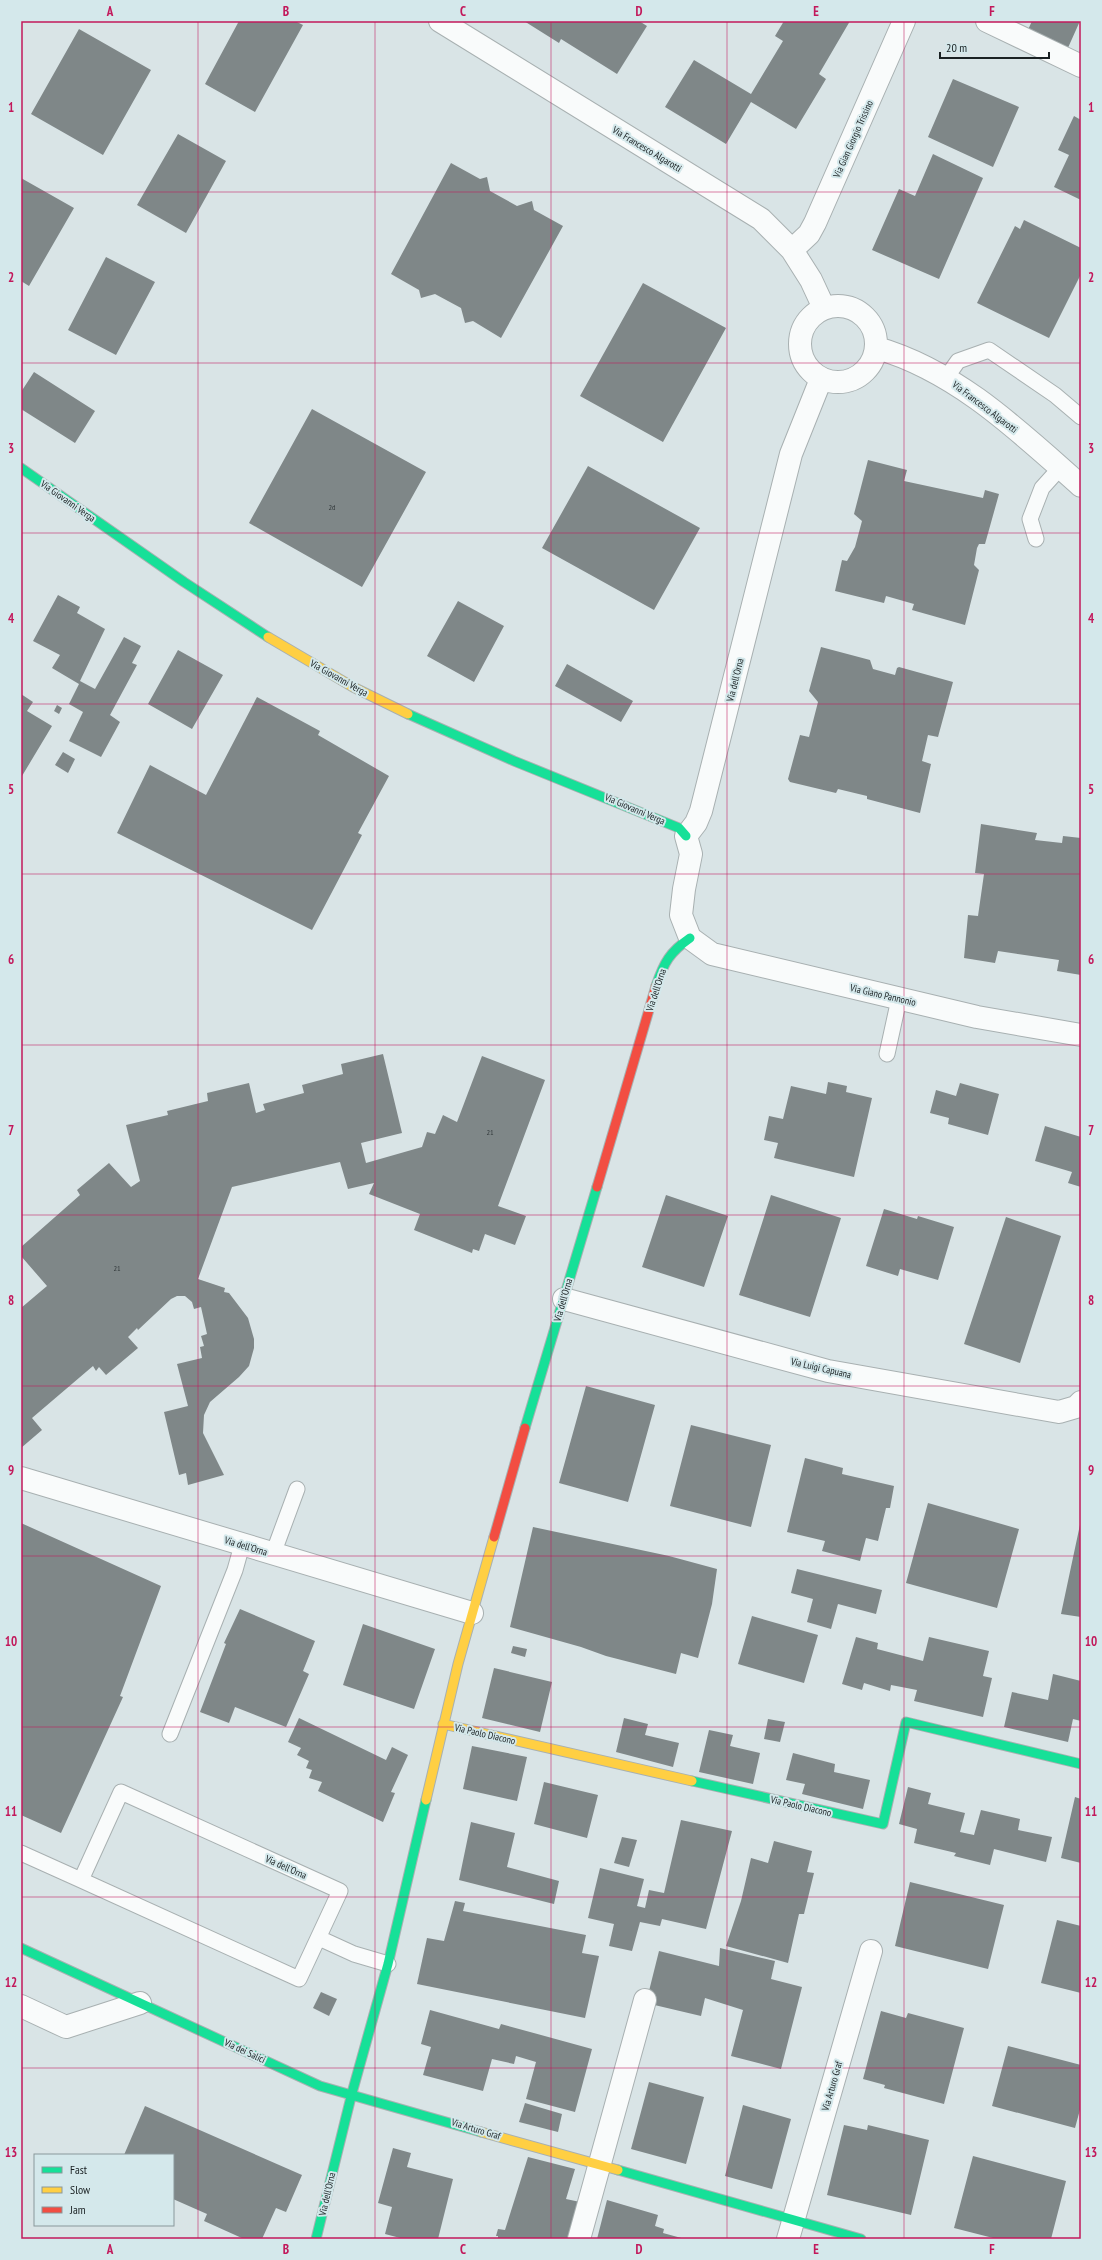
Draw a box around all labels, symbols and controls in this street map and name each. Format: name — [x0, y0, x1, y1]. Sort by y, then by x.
text: A — [106, 3, 114, 20]
text: B — [283, 3, 289, 20]
text: C — [460, 3, 466, 20]
text: D — [636, 3, 643, 20]
text: E — [813, 3, 819, 20]
text: F — [989, 3, 995, 20]
scale bar — [940, 34, 1049, 60]
text: 20 m — [946, 40, 967, 55]
street label: Via Gian Giorgio Trissino — [830, 98, 876, 181]
text: 1 — [8, 99, 14, 116]
text: 1 — [1088, 99, 1094, 116]
street label: Via Francesco Algarotti — [609, 123, 684, 175]
text: 2 — [8, 269, 14, 286]
text: 2 — [1088, 269, 1094, 286]
street label: Via Francesco Algarotti — [949, 378, 1020, 436]
text: 3 — [8, 440, 14, 457]
text: 3 — [1088, 440, 1094, 457]
street label: Via Giovanni Verga — [37, 477, 98, 525]
house number: 2d — [328, 502, 336, 512]
text: 4 — [8, 610, 15, 627]
text: 4 — [1088, 610, 1095, 627]
street label: Via Giovanni Verga — [307, 656, 370, 699]
street label: Via dell'Orna — [723, 657, 747, 704]
text: 5 — [8, 781, 14, 798]
text: 5 — [1088, 781, 1094, 798]
street label: Via Giovanni Verga — [602, 790, 667, 828]
text: 6 — [8, 951, 14, 968]
text: 6 — [1088, 951, 1094, 968]
street label: Via dell'Orna — [643, 967, 669, 1014]
street label: Via Giano Pannonio — [848, 981, 917, 1009]
text: 7 — [8, 1122, 14, 1139]
text: 7 — [1088, 1122, 1094, 1139]
house number: 21 — [486, 1127, 494, 1137]
house number: 21 — [113, 1263, 121, 1273]
street label: Via dell'Orna — [550, 1277, 575, 1324]
text: 8 — [8, 1292, 14, 1309]
text: 8 — [1088, 1292, 1094, 1309]
street label: Via Luigi Capuana — [789, 1355, 852, 1381]
text: 9 — [8, 1462, 14, 1479]
text: 9 — [1088, 1462, 1094, 1479]
street label: Via dell'Orna — [222, 1533, 269, 1559]
text: 10 — [5, 1633, 17, 1650]
text: 10 — [1085, 1633, 1097, 1650]
street label: Via Paolo Diacono — [452, 1720, 517, 1747]
street label: Via Paolo Diacono — [768, 1792, 833, 1819]
text: 11 — [5, 1803, 17, 1820]
text: 11 — [1085, 1803, 1097, 1820]
street label: Via dell'Orna — [262, 1852, 309, 1882]
text: 12 — [5, 1974, 17, 1991]
text: 12 — [1085, 1974, 1097, 1991]
street label: Via dei Salici — [221, 2035, 268, 2066]
street label: Via Arturo Graf — [818, 2059, 845, 2113]
street label: Via Arturo Graf — [449, 2115, 503, 2143]
text: 13 — [5, 2144, 17, 2161]
text: 13 — [1085, 2144, 1097, 2161]
legend — [34, 2154, 174, 2226]
text: Fast — [70, 2162, 88, 2177]
street label: Via dell'Orna — [315, 2171, 338, 2218]
text: Slow — [70, 2182, 91, 2197]
text: Jam — [69, 2202, 86, 2217]
text: A — [106, 2241, 114, 2258]
text: B — [283, 2241, 289, 2258]
text: C — [460, 2241, 466, 2258]
text: D — [636, 2241, 643, 2258]
text: E — [813, 2241, 819, 2258]
text: F — [989, 2241, 995, 2258]

